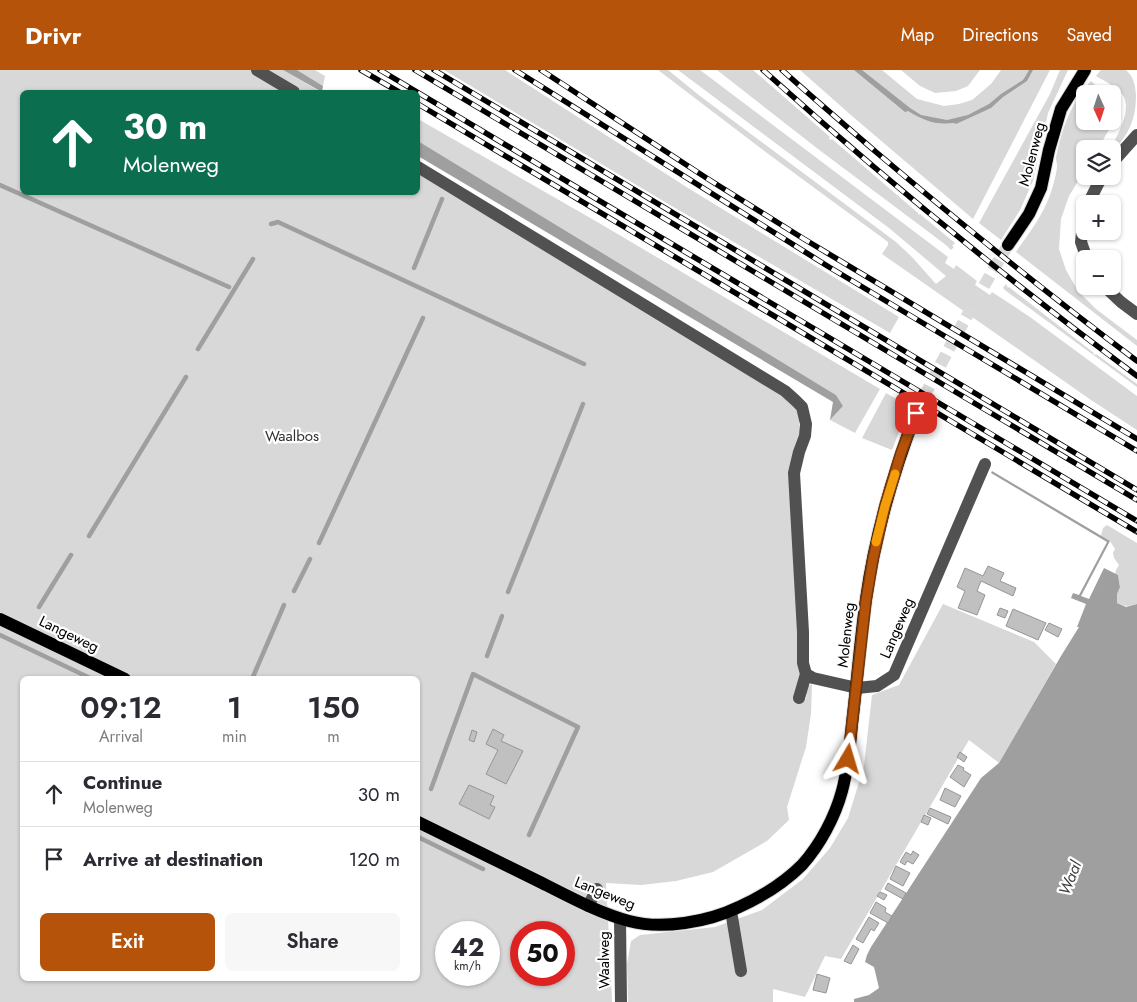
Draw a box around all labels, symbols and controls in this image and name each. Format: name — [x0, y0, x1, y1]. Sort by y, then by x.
text: Drivr — [25, 18, 82, 53]
text: Map — [901, 22, 934, 48]
text: Directions — [962, 22, 1038, 48]
text: Saved — [1066, 22, 1112, 48]
north arrow — [1076, 85, 1121, 130]
map controls — [1076, 85, 1121, 295]
text: 30 m — [123, 102, 207, 152]
icon: ahead — [40, 110, 105, 175]
street label: Molenweg — [1013, 119, 1051, 189]
button: layers — [1076, 140, 1121, 185]
text: Molenweg — [123, 148, 219, 180]
button: + — [1076, 195, 1121, 240]
button: − — [1076, 250, 1121, 295]
pin — [895, 392, 937, 434]
icon: arrive — [902, 399, 930, 427]
park label: Waalbos — [265, 425, 319, 447]
street label: Langeweg — [874, 594, 920, 662]
street label: Molenweg — [832, 601, 860, 669]
street label: Langeweg — [35, 610, 103, 658]
text: 09:12 — [80, 686, 162, 729]
text: 1 — [227, 686, 242, 729]
text: 150 — [307, 686, 360, 729]
text: Arrival — [99, 725, 143, 748]
text: min — [222, 725, 247, 748]
text: m — [327, 725, 340, 748]
position arrow — [821, 732, 873, 784]
text: Continue — [83, 769, 162, 796]
icon: ahead — [40, 780, 68, 808]
text: 30 m — [358, 781, 400, 808]
text: Molenweg — [83, 796, 153, 819]
icon: arrive — [40, 845, 68, 873]
text: Arrive at destination — [83, 846, 263, 873]
text: 120 m — [349, 846, 400, 873]
water label: Waal — [1053, 856, 1088, 899]
street label: Langeweg — [571, 871, 639, 915]
button: Exit — [40, 913, 215, 971]
button: Share — [225, 913, 400, 971]
speed limit sign: 50 — [510, 921, 575, 986]
text: 42 — [451, 929, 484, 965]
street label: Waalweg — [593, 931, 615, 989]
text: km/h — [454, 957, 481, 975]

